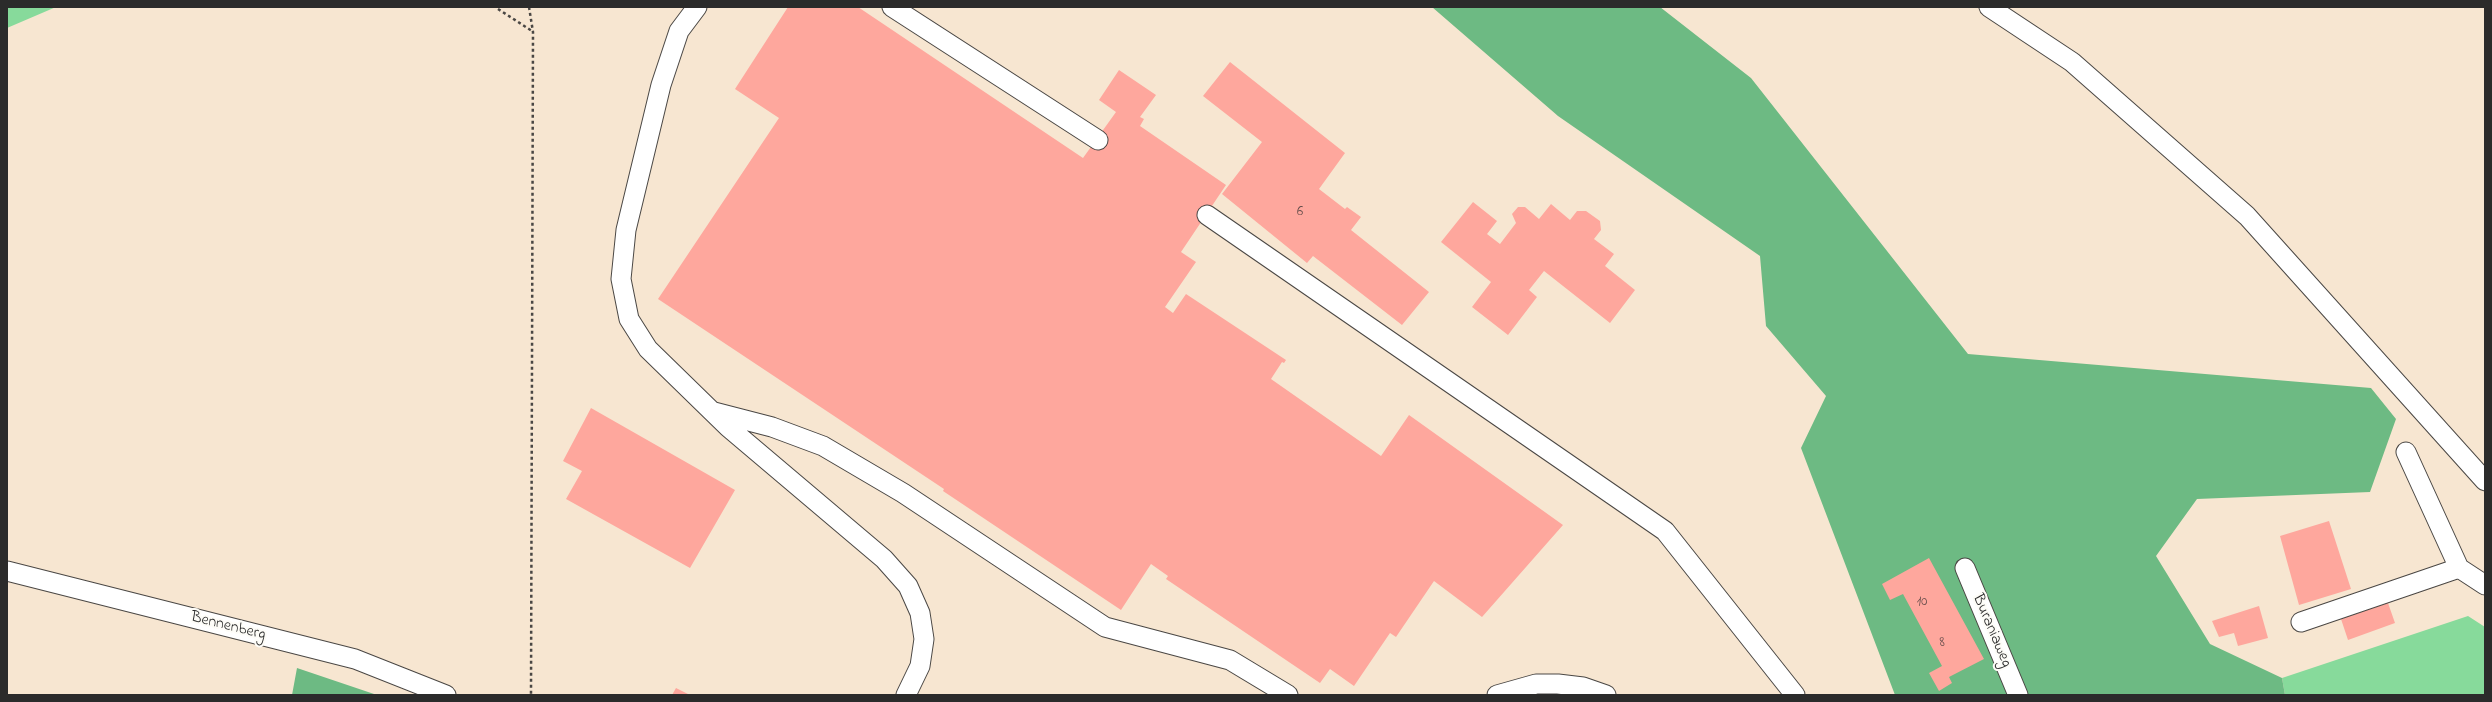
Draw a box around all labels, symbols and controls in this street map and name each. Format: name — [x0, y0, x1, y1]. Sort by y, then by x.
house number: 6 — [1297, 205, 1303, 221]
street label: Buraniaweg — [1967, 591, 2015, 671]
house number: 10 — [1917, 595, 1927, 611]
street label: Bennenberg — [189, 608, 267, 646]
house number: 8 — [1939, 636, 1945, 652]

